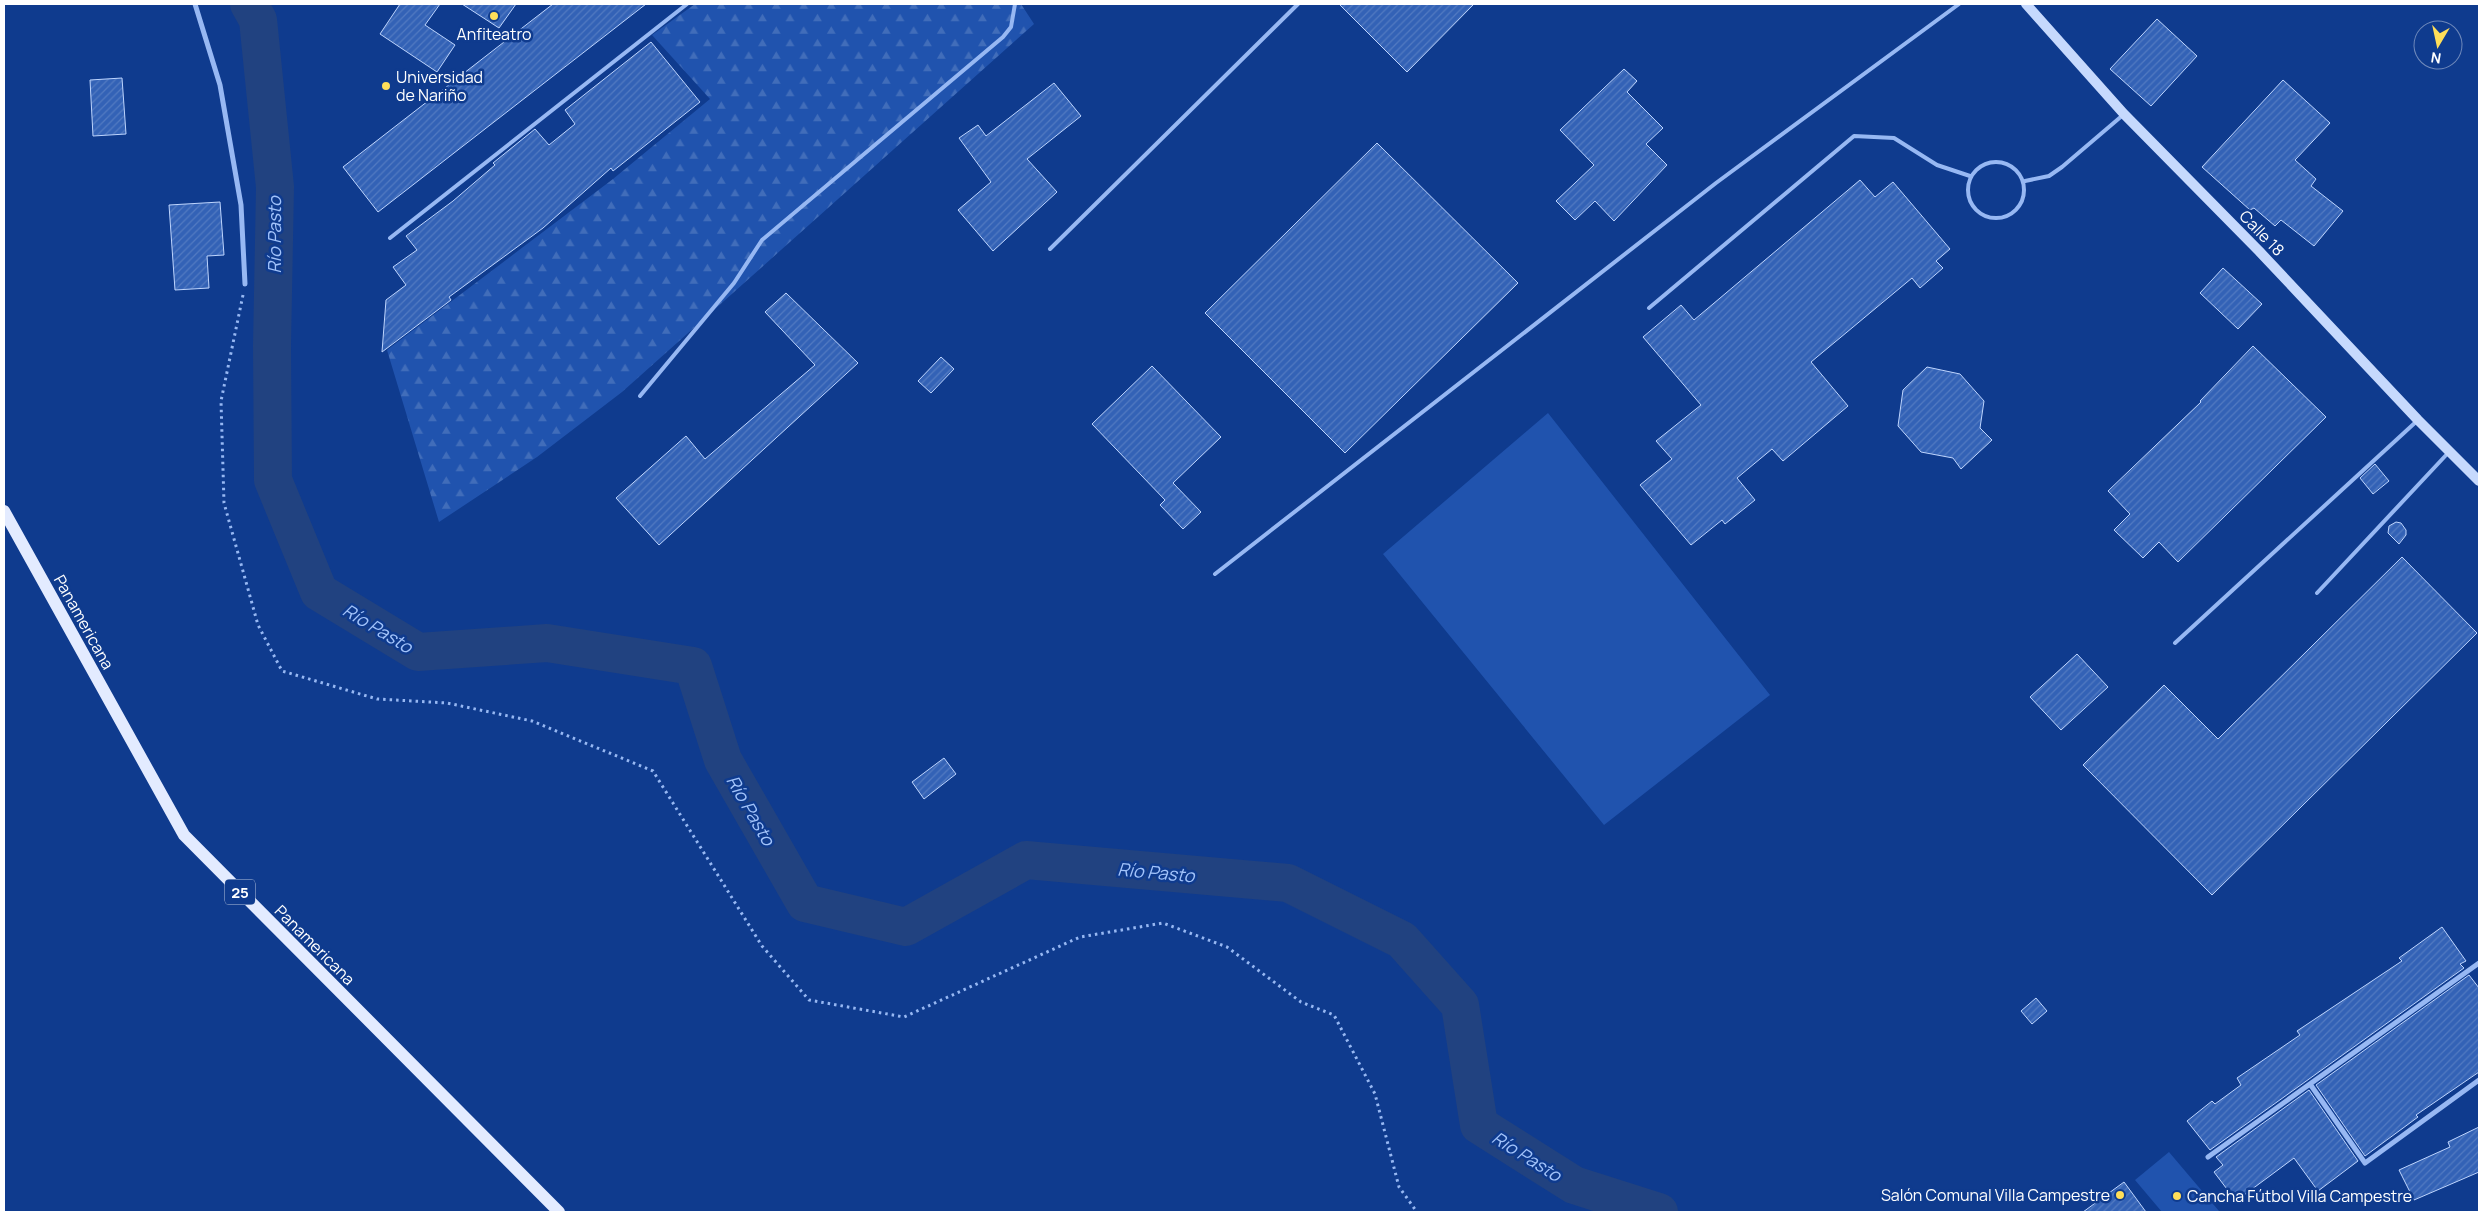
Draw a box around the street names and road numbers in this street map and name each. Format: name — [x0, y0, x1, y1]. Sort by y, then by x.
street label: Calle 18 — [2235, 205, 2289, 261]
street label: Panamericana — [49, 571, 119, 673]
road number: 25 — [225, 880, 255, 904]
street label: Panamericana — [270, 900, 360, 990]

